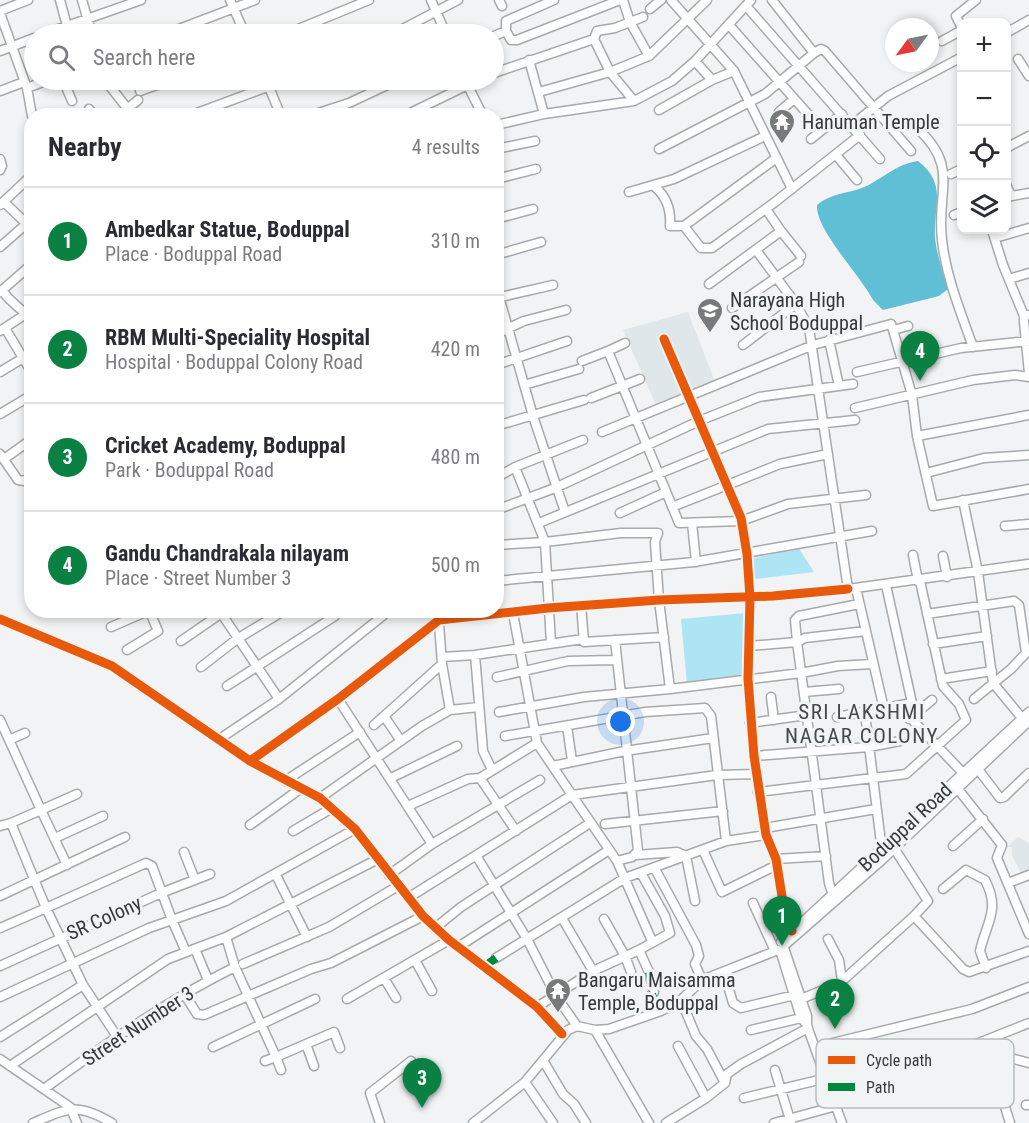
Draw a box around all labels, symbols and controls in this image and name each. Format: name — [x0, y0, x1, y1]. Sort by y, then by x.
north arrow — [885, 18, 939, 72]
map controls — [957, 18, 1011, 234]
button: + — [957, 18, 1011, 72]
search box — [24, 24, 504, 90]
icon: search — [45, 41, 78, 74]
text: Search here — [93, 45, 195, 70]
button: − — [957, 72, 1011, 126]
temple icon: Hanuman Temple — [767, 107, 797, 145]
place label: Hanuman Temple — [802, 110, 940, 134]
button: locate — [957, 126, 1011, 180]
text: Nearby — [48, 132, 122, 162]
text: 4 results — [412, 135, 480, 159]
button: layers — [957, 180, 1011, 234]
text: Ambedkar Statue, Boduppal — [105, 217, 350, 242]
text: 1 — [62, 229, 73, 253]
text: 310 m — [431, 229, 480, 253]
text: Place · Boduppal Road — [105, 242, 282, 266]
place label: Narayana High School Boduppal — [730, 288, 863, 335]
school or university icon: Narayana High School Boduppal — [695, 296, 725, 334]
text: RBM Multi-Speciality Hospital — [105, 325, 370, 350]
pin: 4 — [900, 332, 940, 381]
text: 2 — [62, 337, 73, 361]
text: 420 m — [431, 337, 480, 361]
text: Hospital · Boduppal Colony Road — [105, 350, 363, 374]
text: Cricket Academy, Boduppal — [105, 433, 346, 458]
text: 3 — [62, 445, 73, 469]
text: 480 m — [431, 445, 480, 469]
text: Park · Boduppal Road — [105, 458, 274, 482]
text: Gandu Chandrakala nilayam — [105, 541, 349, 566]
text: 4 — [62, 553, 73, 577]
text: 500 m — [431, 553, 480, 577]
text: Place · Street Number 3 — [105, 566, 291, 590]
district label: SRI LAKSHMI NAGAR COLONY — [785, 700, 939, 748]
your location — [606, 707, 635, 736]
street label: Boduppal Road — [853, 778, 957, 876]
street label: SR Colony — [63, 891, 145, 945]
pin: 1 — [762, 896, 802, 946]
place label: Bangaru Maisamma Temple, Boduppal — [578, 968, 736, 1015]
temple icon: Bangaru Maisamma Temple, Boduppal — [543, 976, 573, 1014]
pin: 2 — [816, 980, 854, 1029]
street label: Street Number 3 — [78, 981, 198, 1071]
legend — [816, 1039, 1014, 1108]
text: Cycle path — [866, 1051, 932, 1070]
pin: 3 — [402, 1058, 442, 1108]
text: Path — [866, 1078, 895, 1097]

